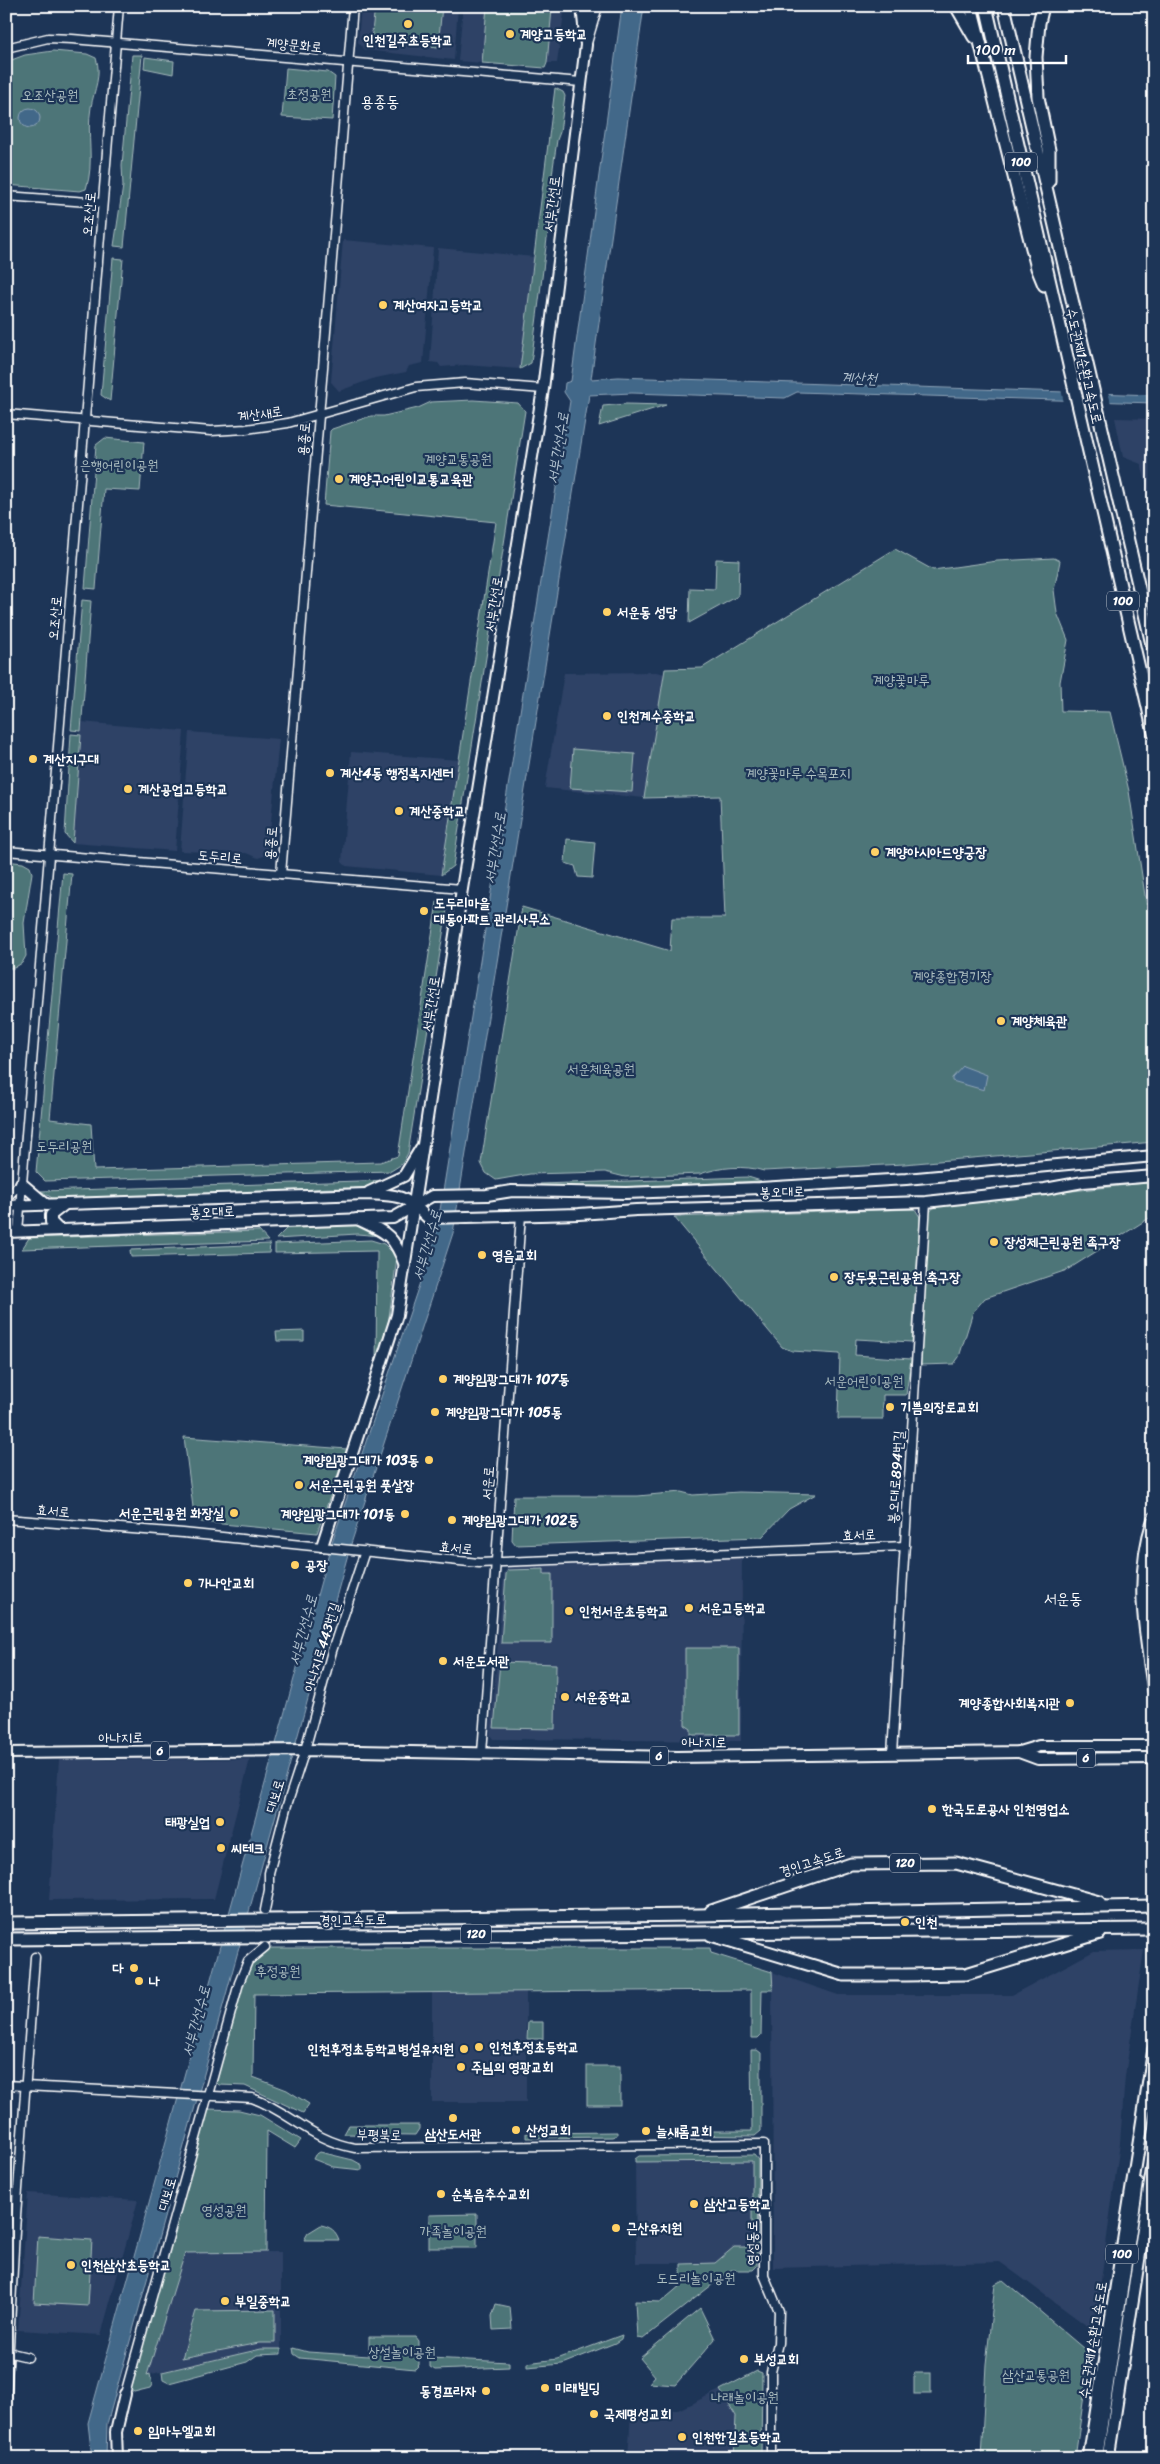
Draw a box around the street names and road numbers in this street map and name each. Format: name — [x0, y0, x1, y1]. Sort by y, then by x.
street label: 계양문화로 — [265, 30, 323, 60]
road number: 100 — [1005, 152, 1037, 172]
street label: 서부간선로 — [536, 175, 568, 233]
street label: 오조산로 — [75, 190, 103, 238]
street label: 수도권제1순환고속도로 — [1058, 305, 1110, 427]
street label: 계산새로 — [236, 398, 284, 430]
street label: 용종로 — [290, 421, 318, 457]
street label: 서부간선로 — [477, 574, 511, 634]
road number: 100 — [1107, 592, 1139, 610]
street label: 오조산로 — [41, 594, 69, 642]
street label: 용종로 — [257, 825, 285, 861]
street label: 도두리로 — [196, 843, 244, 871]
street label: 서부간선로 — [414, 974, 448, 1034]
street label: 봉오대로 — [759, 1179, 805, 1205]
street label: 봉오대로 — [189, 1199, 235, 1225]
street label: 봉오대로894번길 — [880, 1429, 912, 1524]
street label: 서운로 — [474, 1465, 502, 1501]
street label: 효서로 — [35, 1497, 71, 1525]
street label: 효서로 — [842, 1522, 876, 1548]
street label: 효서로 — [438, 1534, 474, 1562]
street label: 아나지로443번길 — [296, 1598, 348, 1695]
street label: 아나지로 — [98, 1725, 144, 1751]
street label: 아나지로 — [681, 1730, 727, 1755]
road number: 6 — [151, 1742, 169, 1760]
road number: 6 — [650, 1746, 668, 1765]
road number: 6 — [1077, 1749, 1095, 1768]
street label: 대보로 — [258, 1776, 292, 1816]
street label: 경인고속도로 — [776, 1840, 848, 1884]
road number: 120 — [890, 1854, 920, 1872]
street label: 경인고속도로 — [319, 1907, 387, 1933]
road number: 120 — [461, 1925, 491, 1944]
street label: 부평북로 — [356, 2122, 402, 2148]
street label: 대보로 — [150, 2174, 184, 2214]
street label: 영성동로 — [740, 2220, 765, 2266]
road number: 100 — [1106, 2244, 1138, 2264]
street label: 수도권제1순환고속도로 — [1071, 2279, 1115, 2401]

